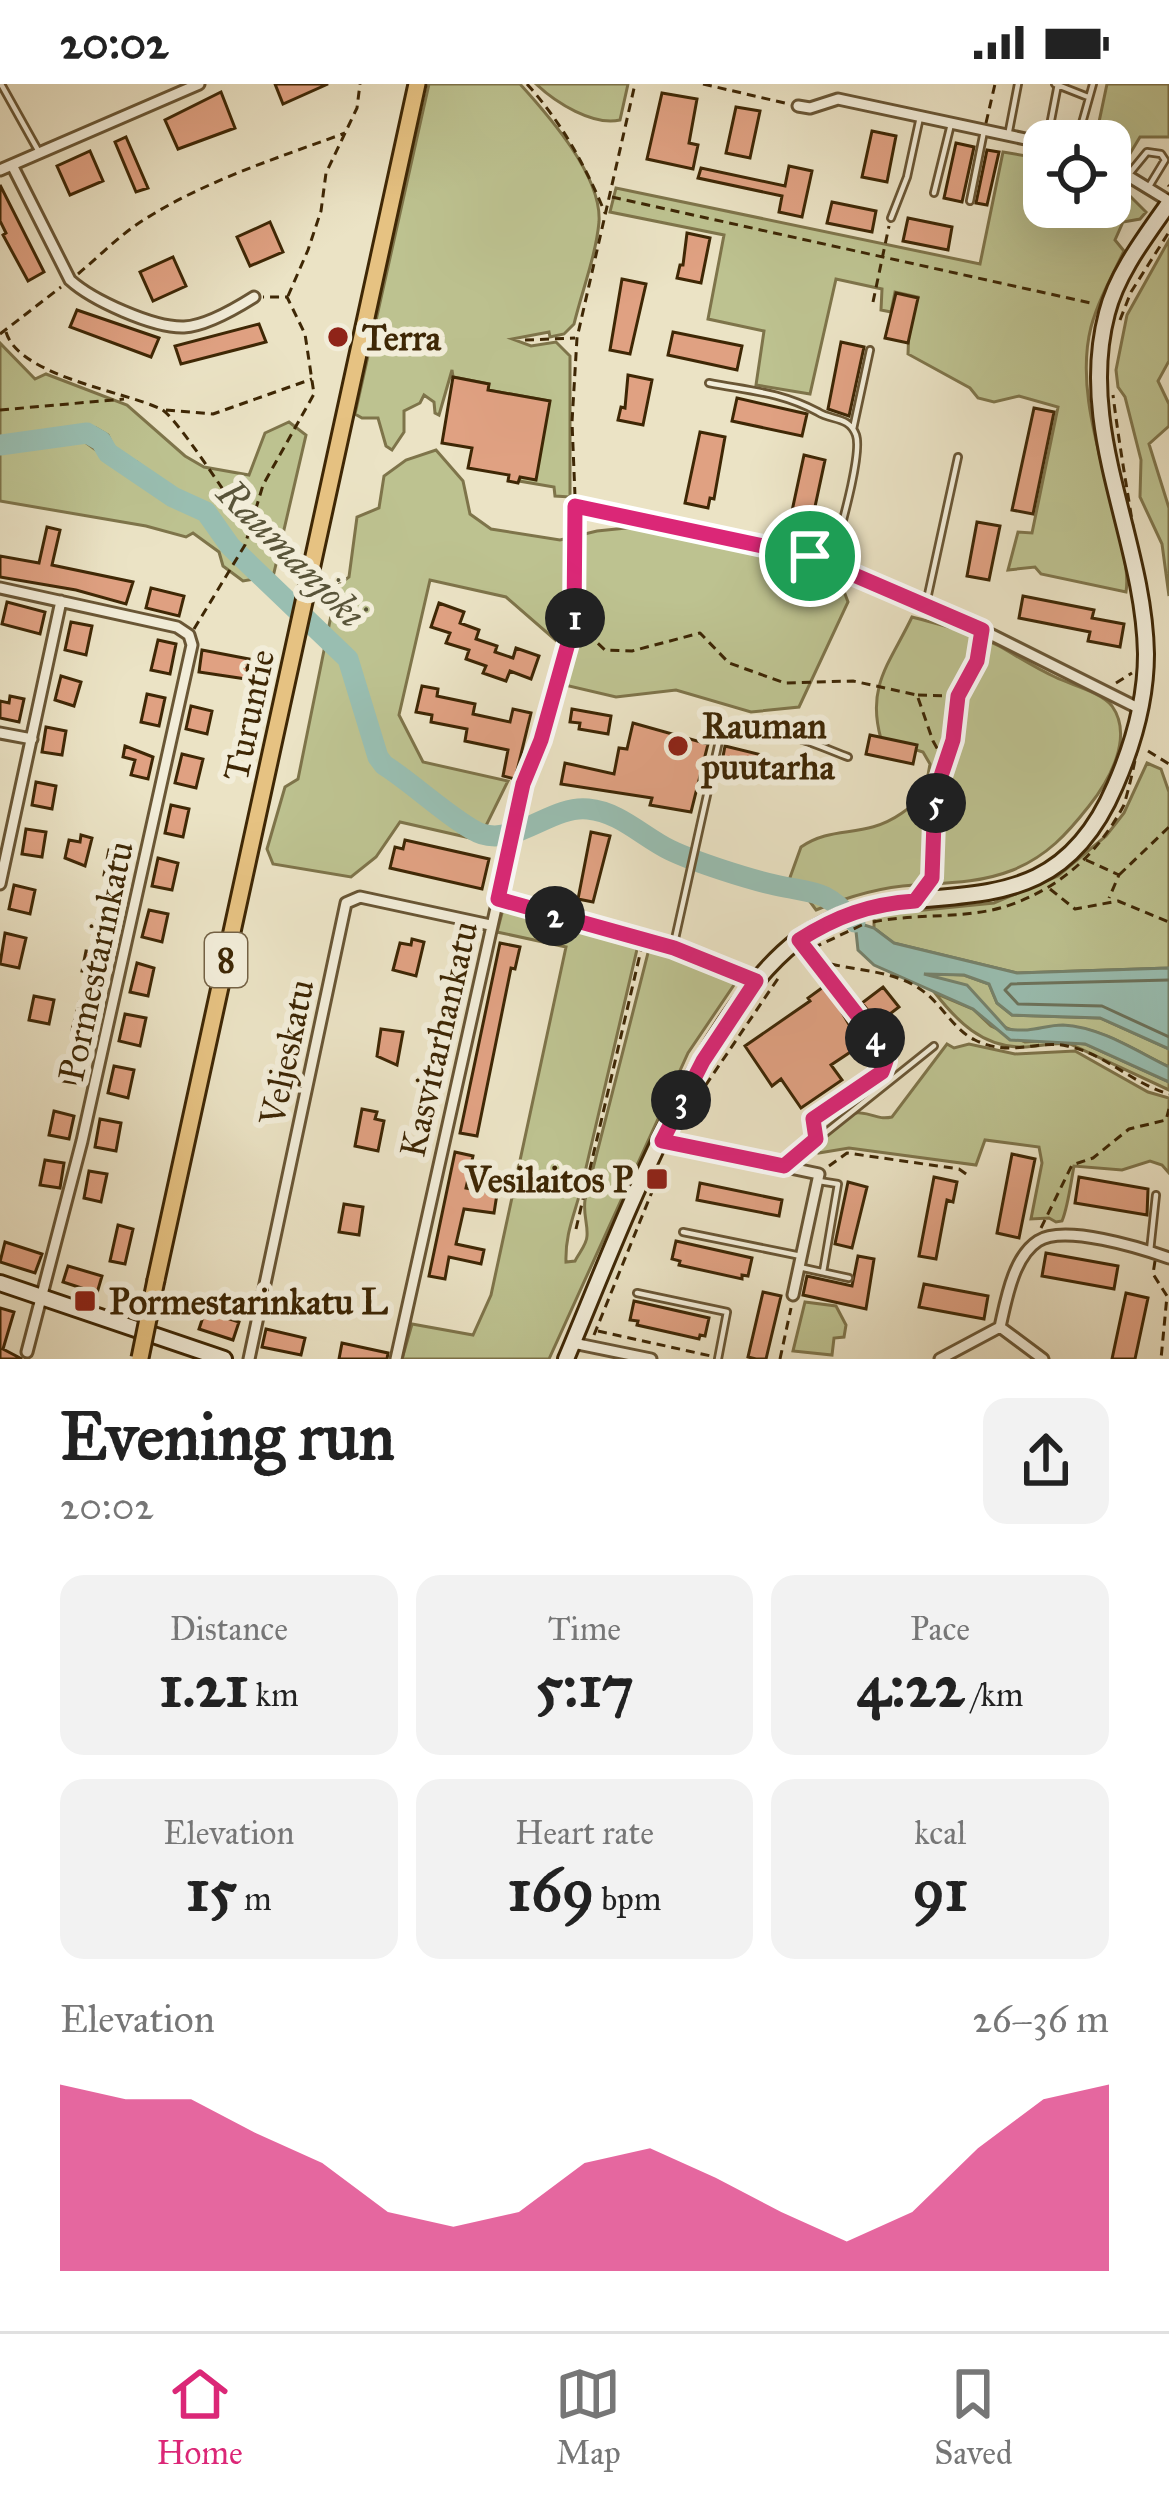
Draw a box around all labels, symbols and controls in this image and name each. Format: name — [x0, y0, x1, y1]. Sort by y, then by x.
text: 20:02 — [60, 15, 168, 70]
map controls — [1023, 120, 1131, 228]
button: locate — [1023, 120, 1131, 228]
place label: Terra — [362, 316, 442, 360]
marker: Terra — [325, 324, 351, 350]
water label: Raumanjoki — [206, 468, 375, 638]
pin — [759, 505, 861, 607]
icon: arrive — [777, 523, 843, 589]
pin: 1 — [545, 588, 605, 648]
text: 1 — [568, 598, 582, 638]
street label: Turuntie — [214, 646, 284, 785]
place label: Rauman puutarha — [700, 704, 836, 789]
marker: Rauman puutarha — [665, 733, 691, 759]
pin: 5 — [906, 773, 966, 833]
text: 5 — [928, 783, 944, 823]
street label: Pormestarinkatu — [49, 837, 143, 1085]
pin: 2 — [525, 886, 585, 946]
text: 2 — [547, 896, 563, 936]
street label: Kasvitarhankatu — [390, 917, 487, 1161]
road number: 8 — [205, 933, 247, 987]
street label: Veljeskatu — [250, 975, 324, 1130]
pin: 4 — [845, 1008, 905, 1068]
text: 4 — [866, 1018, 884, 1058]
pin: 3 — [651, 1070, 711, 1130]
text: 3 — [674, 1080, 688, 1120]
place label: Vesilaitos P — [464, 1158, 633, 1202]
marker: Vesilaitos P — [644, 1166, 670, 1192]
place label: Pormestarinkatu L — [109, 1280, 388, 1324]
marker: Pormestarinkatu L — [72, 1288, 98, 1314]
text: Evening run — [60, 1396, 395, 1477]
button: share — [983, 1398, 1109, 1524]
text: 20:02 — [60, 1482, 154, 1530]
text: Distance — [170, 1609, 288, 1649]
text: Time — [548, 1609, 621, 1649]
text: Pace — [910, 1609, 970, 1649]
text: 1.21 — [159, 1649, 248, 1722]
text: 5:17 — [535, 1649, 634, 1722]
text: 4:22 — [857, 1649, 964, 1722]
text: km — [248, 1675, 299, 1715]
text: /km — [964, 1675, 1023, 1715]
text: Elevation — [163, 1813, 294, 1853]
text: Heart rate — [515, 1813, 654, 1853]
text: kcal — [914, 1813, 966, 1853]
text: 15 — [186, 1853, 237, 1926]
text: 169 — [508, 1853, 594, 1926]
text: 91 — [912, 1853, 968, 1926]
text: m — [237, 1879, 272, 1919]
text: bpm — [594, 1879, 661, 1919]
text: Elevation — [60, 1995, 215, 2043]
text: 26–36 m — [973, 1995, 1109, 2043]
tab: Home — [156, 2361, 243, 2473]
tab: Map — [555, 2361, 621, 2473]
tab: Saved — [934, 2361, 1013, 2473]

